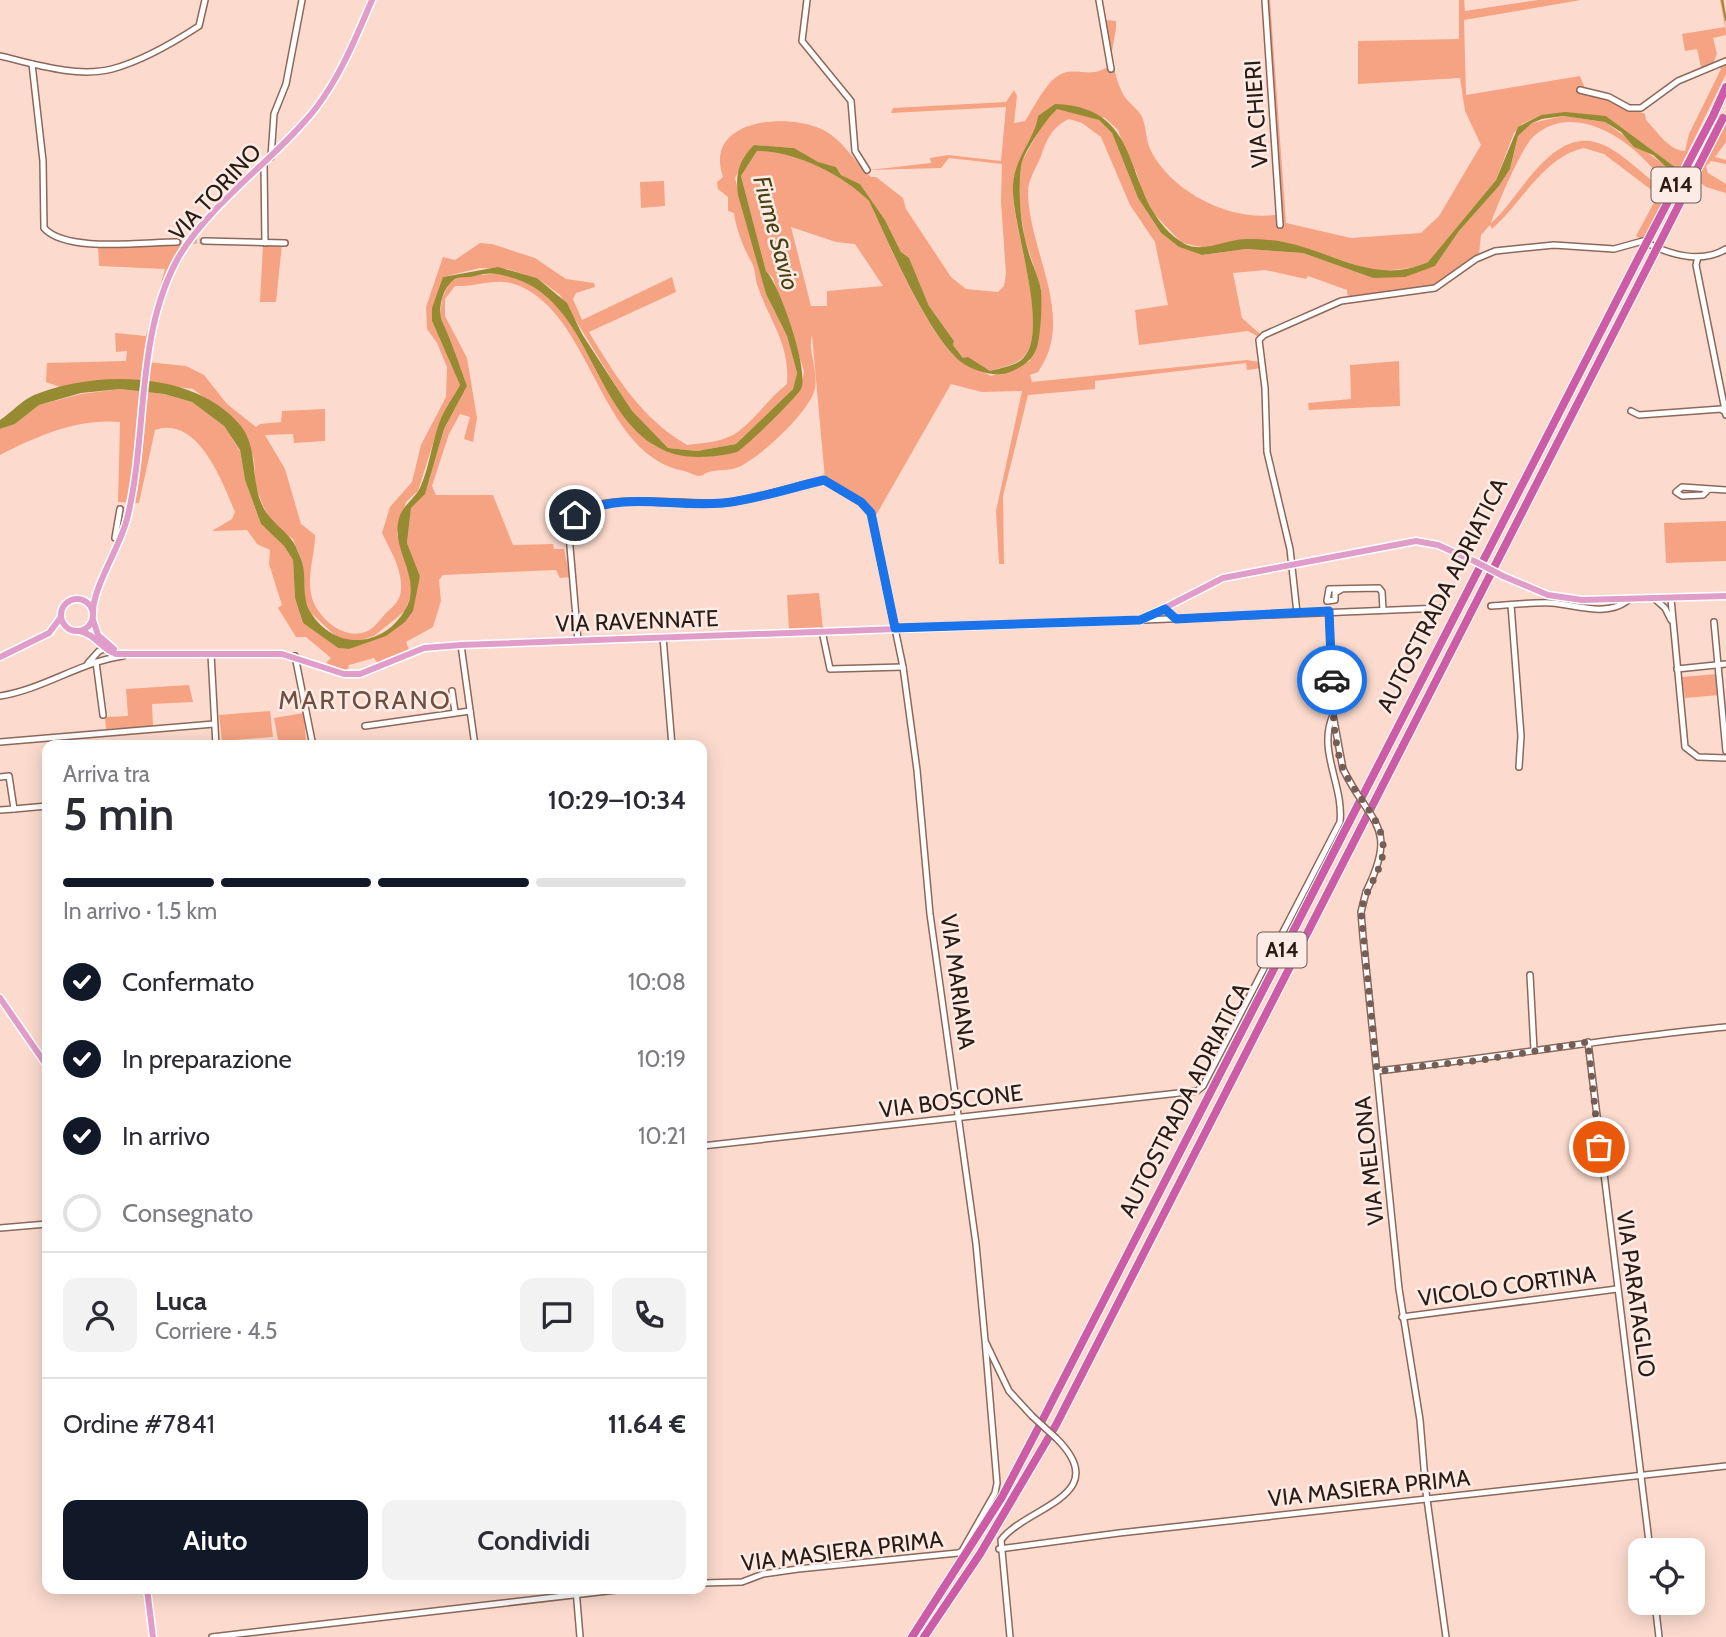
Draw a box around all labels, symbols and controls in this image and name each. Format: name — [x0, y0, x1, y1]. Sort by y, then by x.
street label: VIA CHIERI — [1238, 59, 1274, 169]
street label: VIA TORINO — [163, 138, 267, 246]
road number: A14 — [1652, 168, 1700, 202]
water label: Fiume Savio — [747, 172, 806, 293]
street label: AUTOSTRADA ADRIATICA — [1371, 473, 1513, 717]
pin — [545, 485, 605, 545]
icon: home — [556, 496, 594, 534]
street label: VIA RAVENNATE — [555, 604, 719, 638]
courier — [1297, 645, 1367, 715]
icon: car — [1313, 661, 1351, 699]
district label: MARTORANO — [278, 684, 452, 716]
text: Arriva tra — [63, 760, 150, 788]
text: 10:29–10:34 — [548, 784, 686, 816]
text: 5 min — [63, 786, 174, 842]
text: In arrivo · 1.5 km — [63, 897, 217, 925]
street label: VIA MARIANA — [935, 913, 981, 1051]
road number: A14 — [1258, 932, 1306, 968]
icon: check — [63, 963, 101, 1001]
text: Confermato — [122, 966, 254, 998]
text: 10:08 — [628, 968, 686, 996]
street label: AUTOSTRADA ADRIATICA — [1113, 978, 1255, 1222]
icon: check — [63, 1040, 101, 1078]
text: In preparazione — [122, 1043, 292, 1075]
text: 10:19 — [637, 1045, 686, 1073]
street label: VIA BOSCONE — [878, 1078, 1024, 1124]
street label: VIA MELONA — [1348, 1095, 1390, 1227]
icon: check — [63, 1117, 101, 1155]
pin — [1569, 1117, 1629, 1177]
text: In arrivo — [122, 1120, 210, 1152]
text: 10:21 — [638, 1122, 686, 1150]
icon: bag — [1580, 1128, 1618, 1166]
text: Consegnato — [122, 1197, 253, 1229]
street label: VIA PARATAGLIO — [1610, 1209, 1662, 1379]
street label: VICOLO CORTINA — [1416, 1260, 1598, 1312]
button: person — [63, 1278, 137, 1352]
button: chat — [520, 1278, 594, 1352]
button: phone — [612, 1278, 686, 1352]
text: Luca — [155, 1285, 207, 1317]
text: Corriere · 4.5 — [155, 1317, 277, 1345]
text: Ordine #7841 — [63, 1408, 215, 1440]
text: 11.64 € — [608, 1408, 686, 1440]
street label: VIA MASIERA PRIMA — [1267, 1463, 1471, 1513]
button: Aiuto — [63, 1500, 368, 1580]
button: Condividi — [382, 1500, 686, 1580]
street label: VIA MASIERA PRIMA — [740, 1525, 944, 1577]
map controls — [1628, 1538, 1705, 1615]
button: locate — [1628, 1538, 1705, 1615]

